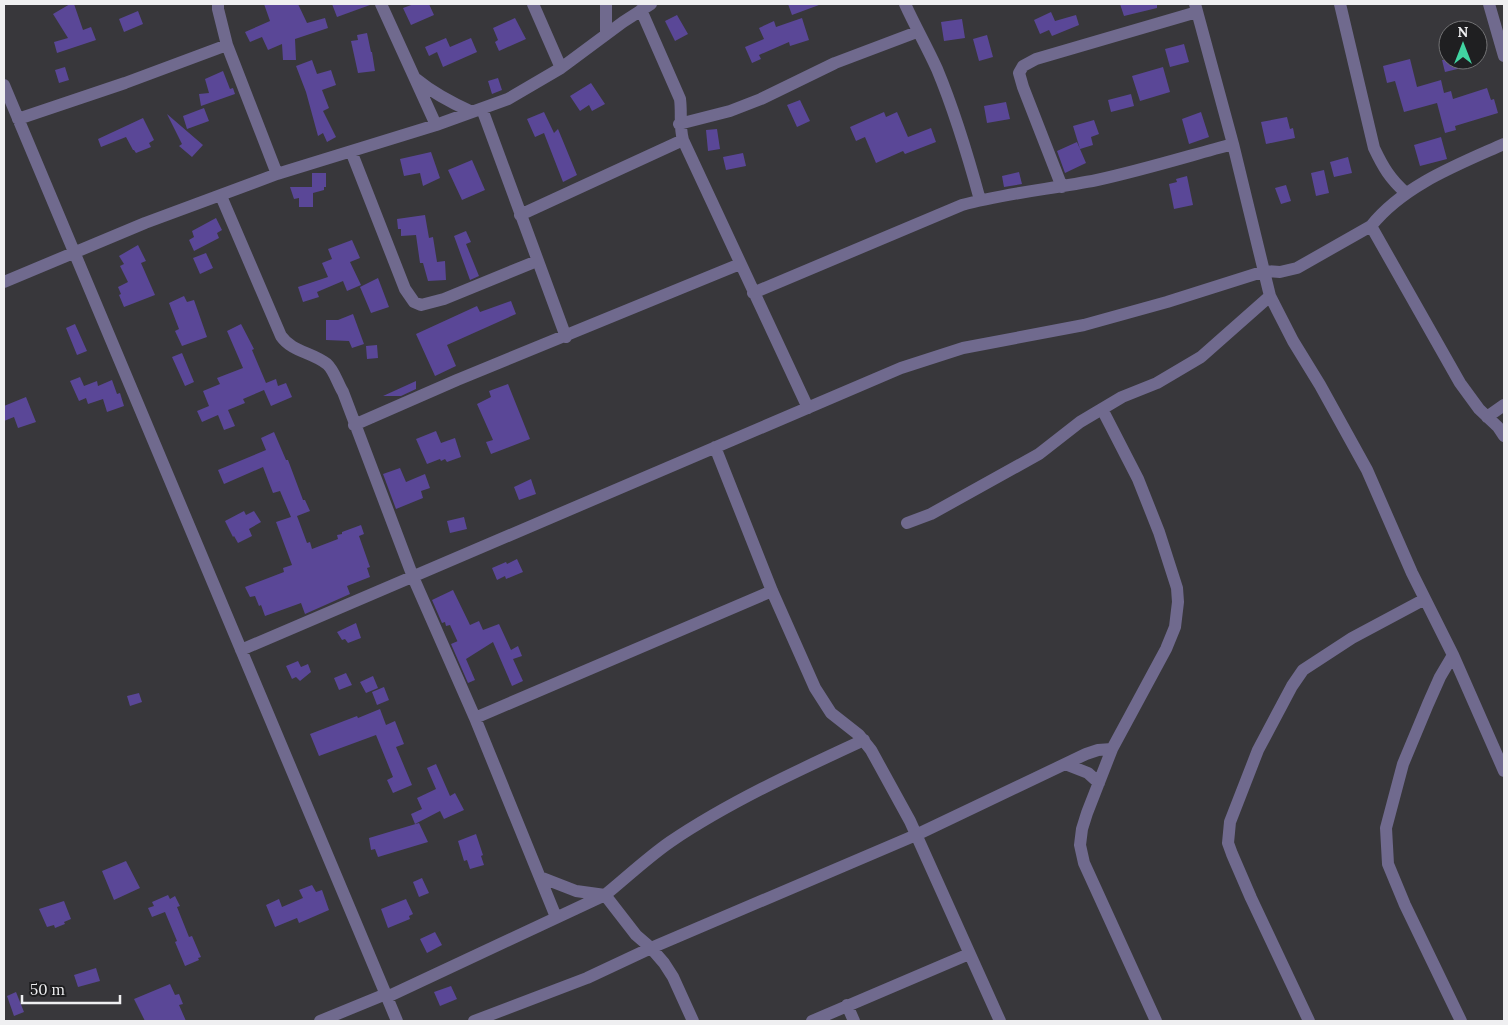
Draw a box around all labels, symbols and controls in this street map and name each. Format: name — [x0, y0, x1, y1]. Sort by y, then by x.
north arrow — [1438, 20, 1488, 70]
text: N — [1458, 23, 1469, 41]
scale bar — [22, 972, 120, 1004]
text: 50 m — [30, 980, 65, 999]

